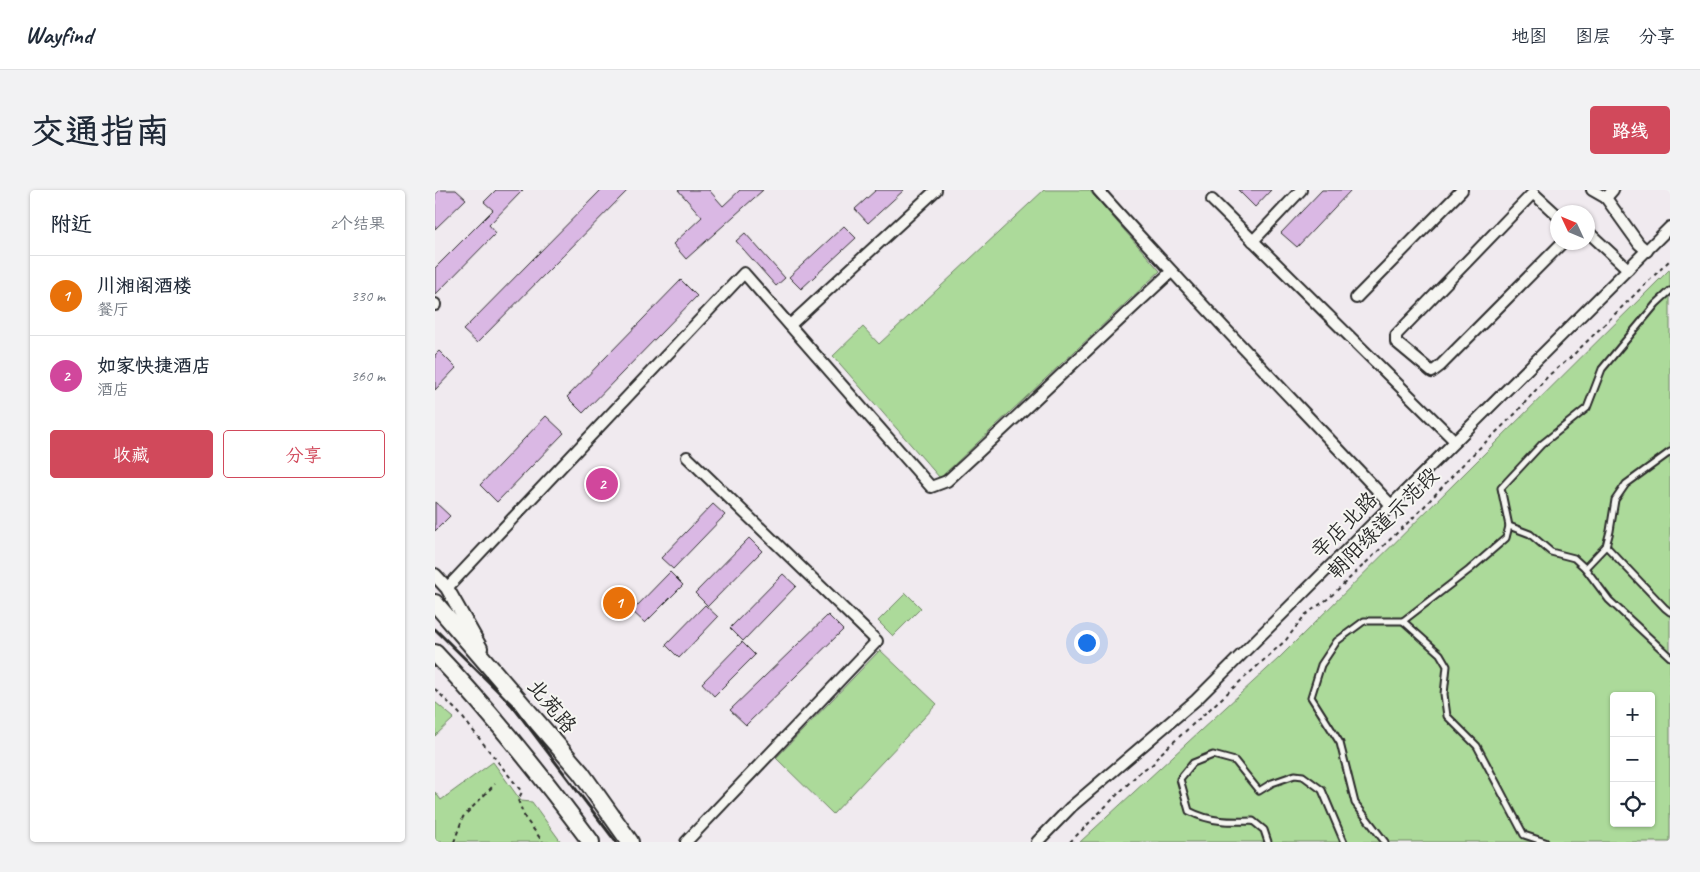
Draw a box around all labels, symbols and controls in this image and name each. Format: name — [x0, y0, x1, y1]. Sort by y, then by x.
text: Wayfind — [25, 20, 92, 50]
text: 地图 — [1511, 25, 1547, 47]
text: 图层 — [1575, 25, 1611, 47]
text: 分享 — [1639, 25, 1675, 47]
button: 路线 — [1590, 106, 1670, 154]
text: 交通指南 — [30, 109, 170, 154]
north arrow — [1550, 205, 1595, 250]
text: 附近 — [50, 211, 92, 237]
text: 2个结果 — [330, 214, 385, 234]
text: 川湘阁酒楼 — [97, 274, 192, 298]
text: 1 — [62, 286, 70, 306]
text: 330 m — [351, 286, 385, 306]
text: 餐厅 — [97, 300, 129, 320]
text: 如家快捷酒店 — [97, 354, 211, 378]
text: 2 — [62, 366, 70, 386]
text: 360 m — [351, 366, 385, 386]
text: 酒店 — [97, 380, 129, 400]
button: 收藏 — [50, 430, 213, 478]
button: 分享 — [223, 430, 385, 478]
street label: 朝阳绿道示范段 — [1322, 462, 1444, 584]
pin: 2 — [586, 465, 618, 503]
street label: 辛店北路 — [1305, 486, 1383, 564]
pin: 1 — [603, 584, 635, 622]
your location — [1074, 630, 1100, 656]
street label: 北苑路 — [522, 674, 582, 738]
map controls — [1610, 692, 1655, 827]
button: + — [1610, 692, 1655, 737]
button: − — [1610, 737, 1655, 782]
button: locate — [1610, 782, 1655, 827]

